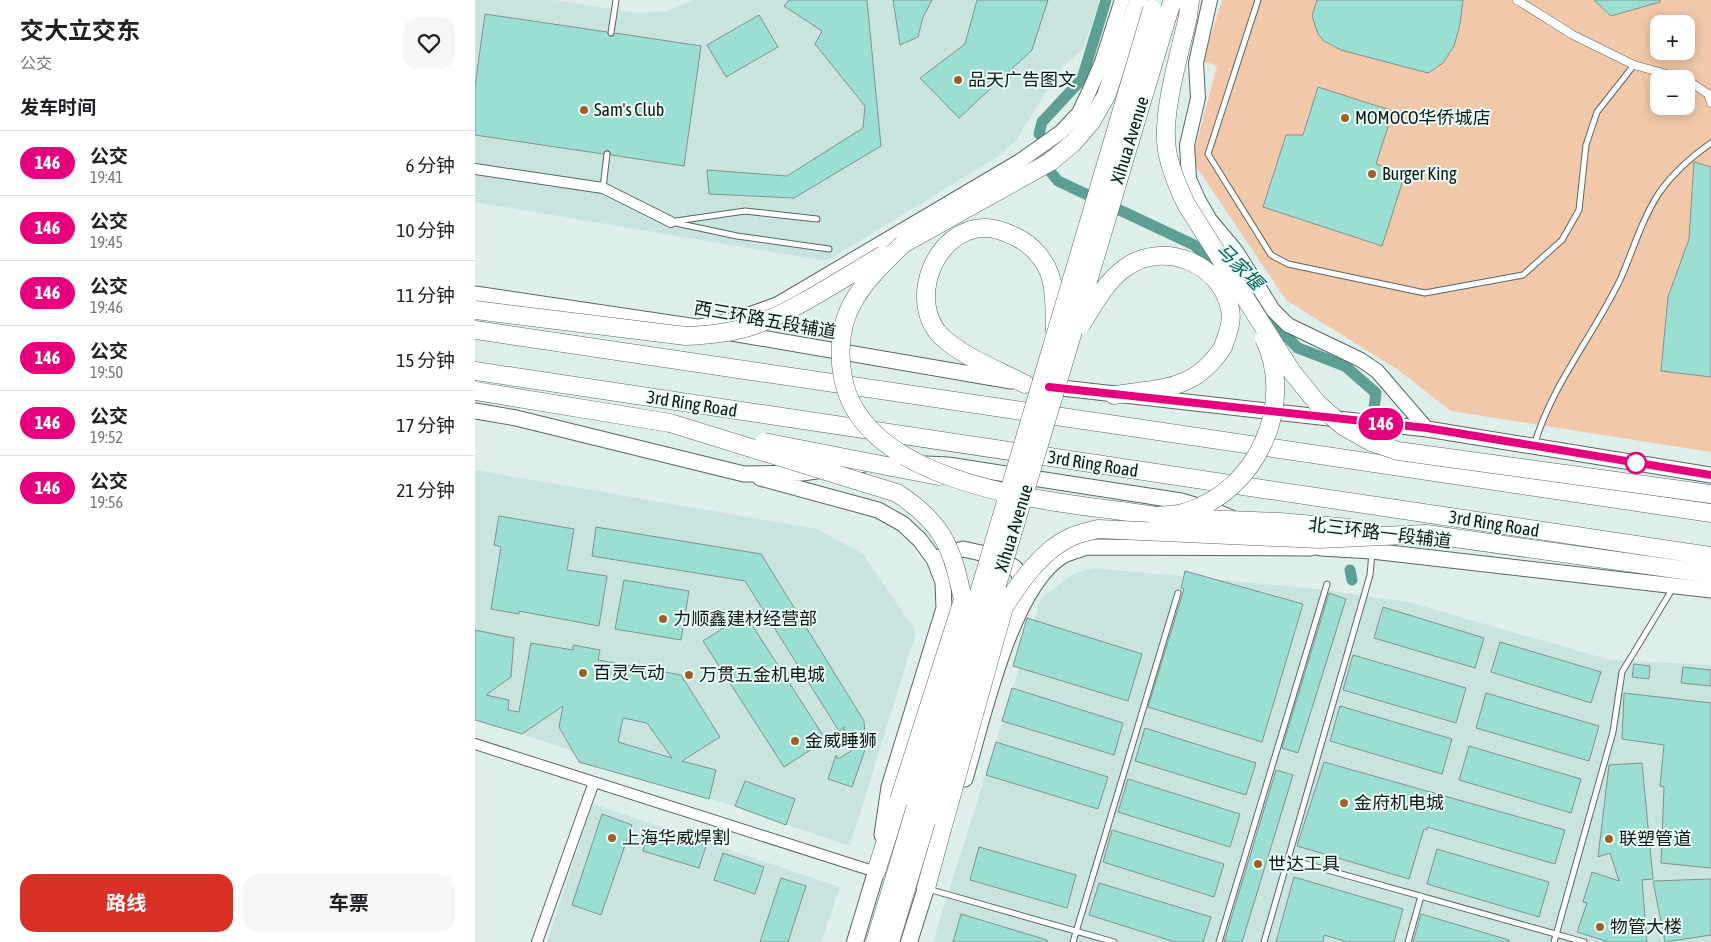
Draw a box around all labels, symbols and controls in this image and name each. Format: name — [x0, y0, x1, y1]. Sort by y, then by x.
map controls — [1650, 15, 1695, 115]
button: + — [1650, 15, 1695, 60]
text: 交大立交东 — [20, 17, 140, 44]
button: heart — [403, 17, 455, 69]
text: 公交 — [20, 54, 52, 72]
place label: 品天广告图文 — [968, 69, 1076, 90]
button: − — [1650, 70, 1695, 115]
marker: 品天广告图文 — [952, 74, 964, 86]
street label: Xihua Avenue — [1106, 94, 1153, 186]
text: 发车时间 — [20, 96, 96, 118]
place label: Sam's Club — [594, 99, 664, 120]
marker: Sam's Club — [578, 104, 590, 116]
place label: MOMOCO华侨城店 — [1355, 107, 1490, 128]
marker: MOMOCO华侨城店 — [1339, 112, 1351, 124]
text: 公交 — [90, 145, 128, 167]
text: 146 — [35, 152, 60, 173]
text: 6 分钟 — [405, 154, 455, 176]
place label: Burger King — [1382, 163, 1457, 184]
text: 19:41 — [90, 168, 123, 186]
marker: Burger King — [1366, 168, 1378, 180]
text: 公交 — [90, 210, 128, 232]
text: 146 — [35, 217, 60, 238]
text: 10 分钟 — [397, 219, 455, 241]
text: 19:45 — [90, 233, 123, 251]
water label: 马家堰 — [1212, 238, 1270, 296]
text: 公交 — [90, 275, 128, 297]
text: 146 — [35, 282, 60, 303]
text: 11 分钟 — [397, 284, 455, 306]
street label: 西三环路五段辅道 — [692, 297, 838, 342]
text: 19:46 — [90, 298, 123, 316]
text: 公交 — [90, 340, 128, 362]
text: 146 — [35, 347, 60, 368]
text: 15 分钟 — [397, 349, 455, 371]
text: 19:50 — [90, 363, 123, 381]
street label: 3rd Ring Road — [645, 386, 739, 421]
text: 公交 — [90, 405, 128, 427]
line badge: 146 — [1352, 408, 1410, 440]
text: 146 — [35, 412, 60, 433]
text: 146 — [1368, 413, 1394, 434]
text: 17 分钟 — [397, 414, 455, 436]
text: 19:52 — [90, 428, 123, 446]
street label: 3rd Ring Road — [1046, 446, 1140, 481]
unlabelled marker — [1625, 452, 1647, 474]
text: 公交 — [90, 470, 128, 492]
text: 146 — [35, 477, 60, 498]
text: 21 分钟 — [397, 479, 455, 501]
street label: Xihua Avenue — [990, 482, 1037, 574]
text: 19:56 — [90, 493, 123, 511]
street label: 3rd Ring Road — [1447, 506, 1541, 541]
street label: 北三环路一段辅道 — [1307, 513, 1453, 552]
place label: 力顺鑫建材经营部 — [673, 608, 817, 629]
marker: 力顺鑫建材经营部 — [657, 613, 669, 625]
place label: 百灵气动 — [593, 662, 665, 683]
place label: 万贯五金机电城 — [699, 664, 825, 685]
marker: 百灵气动 — [577, 667, 589, 679]
marker: 万贯五金机电城 — [683, 669, 695, 681]
place label: 金威睡狮 — [805, 730, 877, 751]
marker: 金威睡狮 — [789, 735, 801, 747]
place label: 金府机电城 — [1354, 792, 1444, 813]
marker: 金府机电城 — [1338, 797, 1350, 809]
place label: 上海华威焊割 — [622, 827, 730, 848]
place label: 联塑管道 — [1619, 828, 1691, 849]
marker: 上海华威焊割 — [606, 832, 618, 844]
marker: 联塑管道 — [1603, 833, 1615, 845]
place label: 世达工具 — [1268, 853, 1340, 874]
marker: 世达工具 — [1252, 858, 1264, 870]
button: 路线 — [20, 874, 233, 932]
button: 车票 — [243, 874, 455, 932]
place label: 物管大楼 — [1610, 916, 1682, 937]
marker: 物管大楼 — [1594, 921, 1606, 933]

